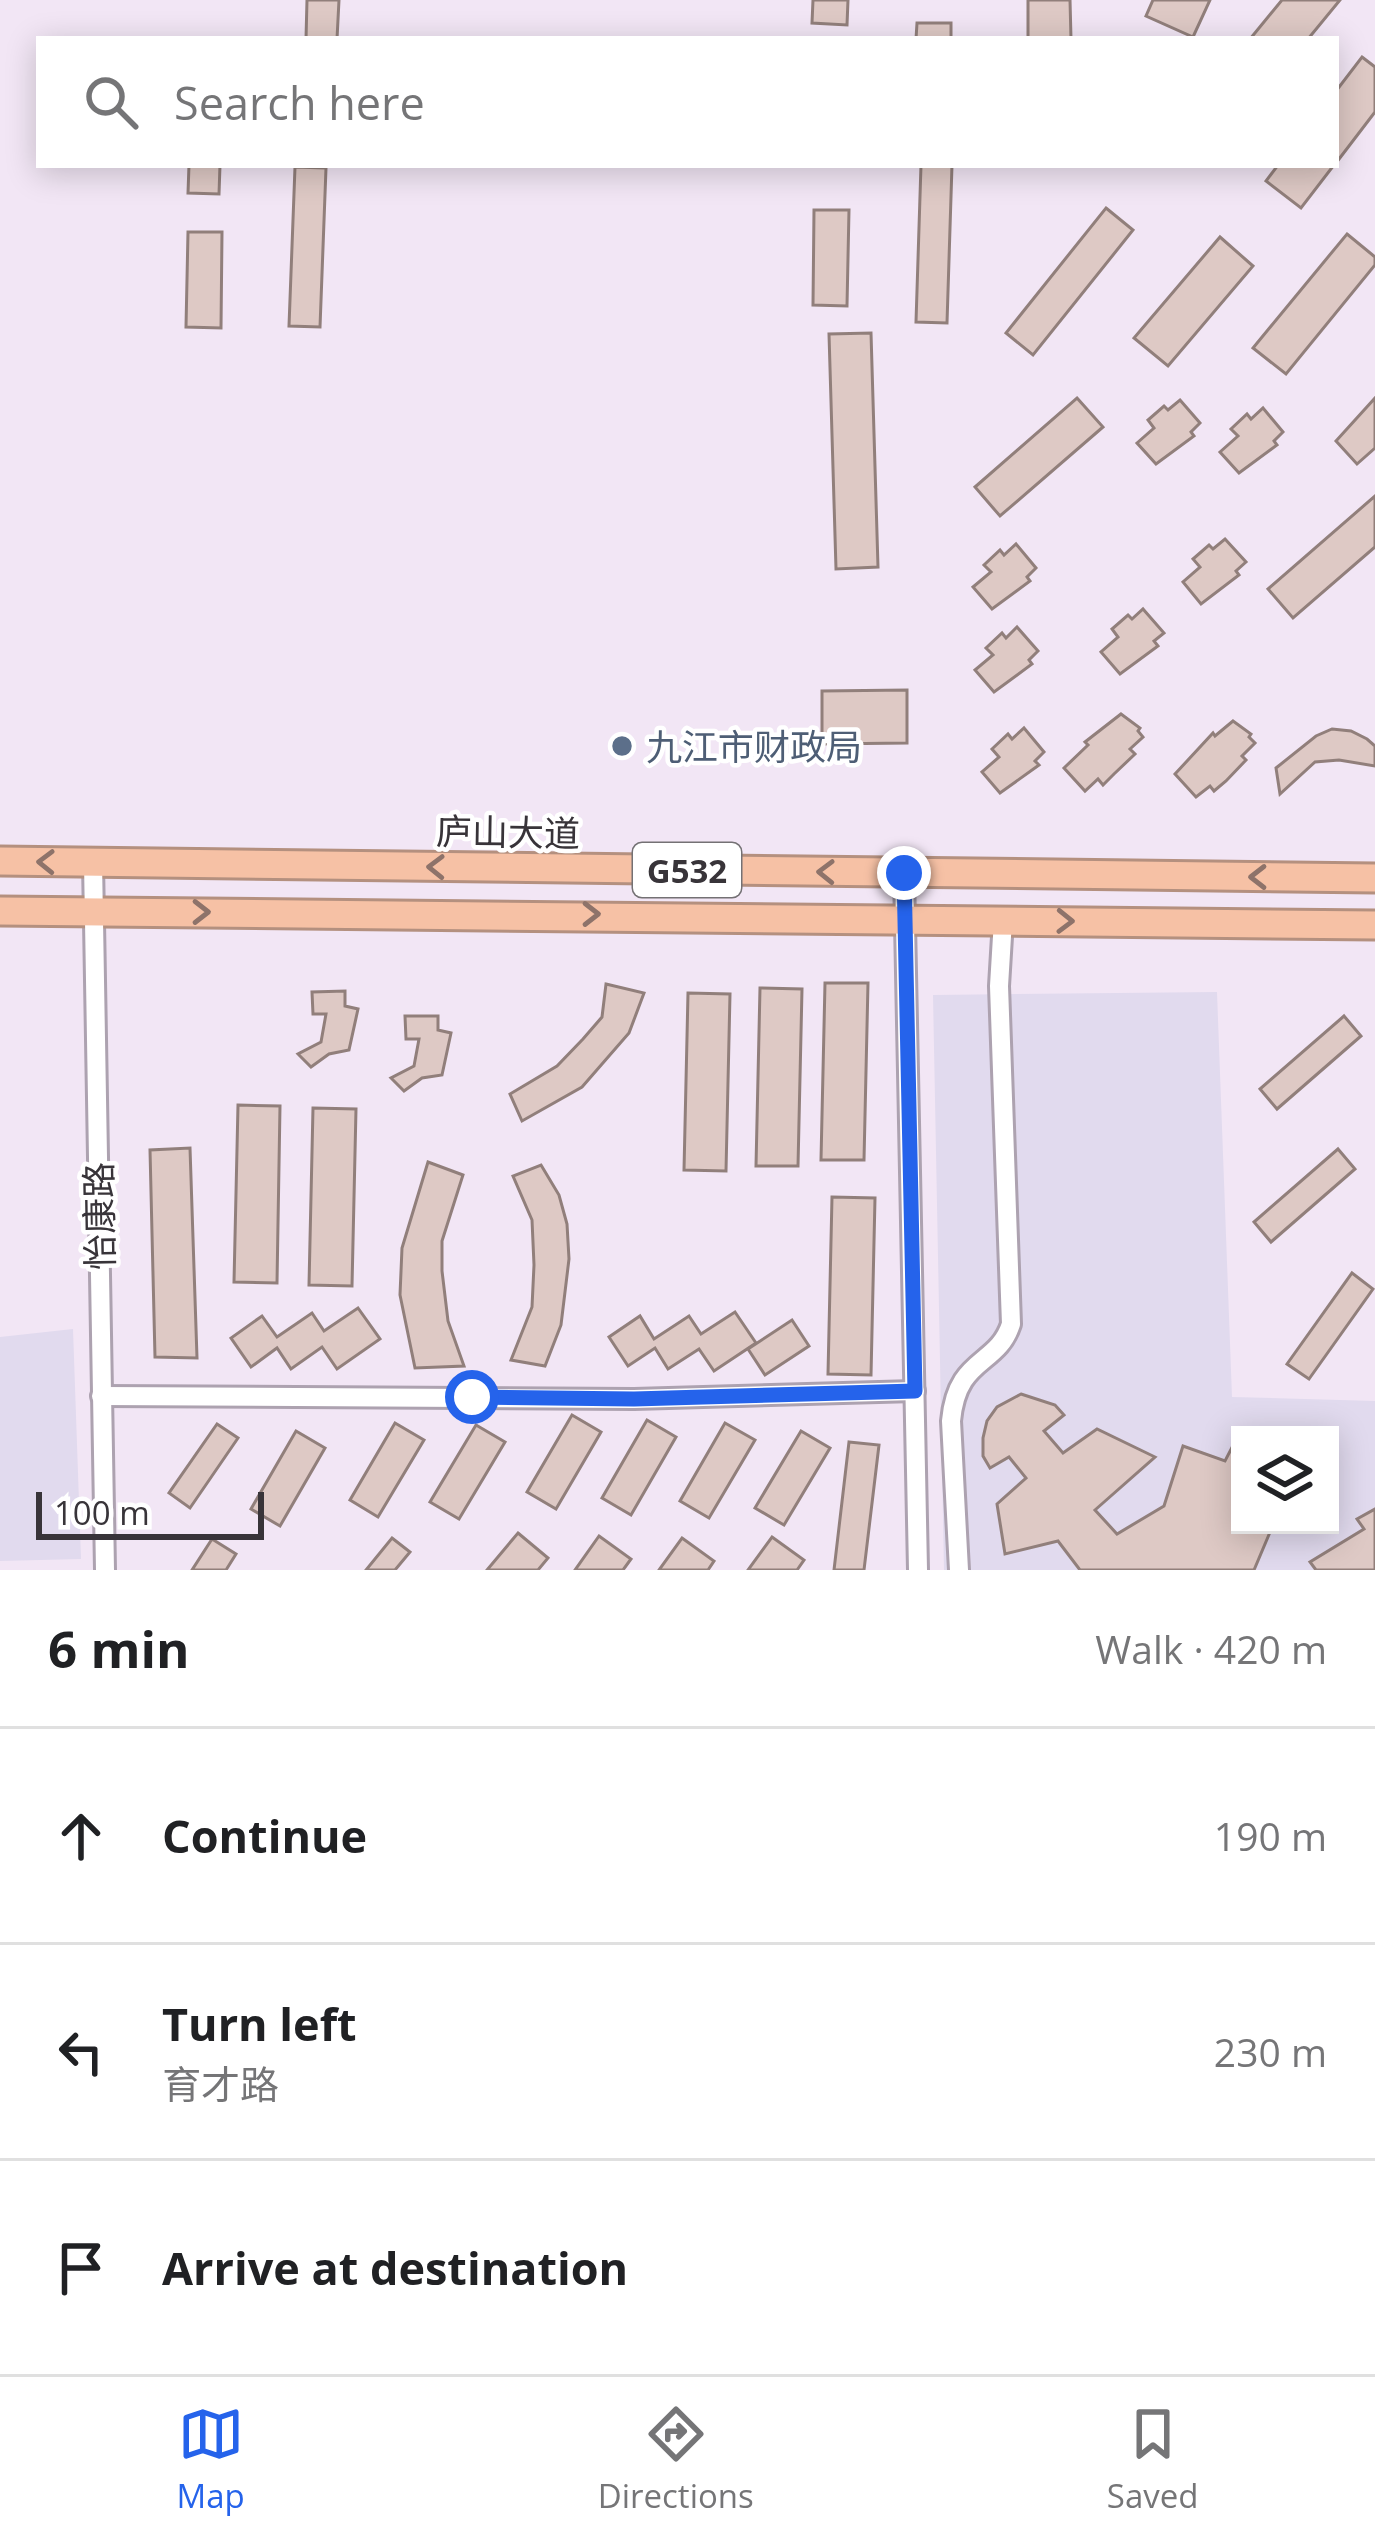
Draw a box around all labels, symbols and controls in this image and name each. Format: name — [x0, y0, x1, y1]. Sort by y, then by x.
search box — [36, 36, 1339, 168]
icon: search — [78, 69, 144, 135]
text: Search here — [174, 72, 425, 133]
place label: 九江市财政局 — [646, 722, 862, 771]
marker: 九江市财政局 — [609, 733, 635, 759]
street label: 庐山大道 — [436, 806, 580, 858]
road number: G532 — [633, 843, 741, 897]
route end — [877, 846, 931, 900]
one-way arrow — [36, 849, 54, 875]
one-way arrow — [426, 854, 444, 880]
one-way arrow — [816, 859, 834, 885]
one-way arrow — [1248, 864, 1266, 890]
one-way arrow — [193, 899, 211, 925]
one-way arrow — [582, 901, 601, 927]
one-way arrow — [1056, 907, 1075, 933]
street label: 怡康路 — [74, 1162, 124, 1270]
route start — [445, 1370, 499, 1424]
map controls — [1231, 1426, 1339, 1534]
button: layers — [1231, 1426, 1339, 1534]
scale bar — [36, 1486, 264, 1539]
text: 100 m — [54, 1490, 150, 1535]
text: 6 min — [48, 1613, 190, 1683]
text: Walk · 420 m — [1095, 1622, 1327, 1675]
icon: ahead — [48, 1803, 114, 1869]
text: Continue — [162, 1805, 367, 1866]
text: 190 m — [1214, 1809, 1327, 1862]
text: Turn left — [162, 1993, 357, 2054]
icon: left — [48, 2019, 114, 2085]
text: 230 m — [1214, 2025, 1327, 2078]
text: 育才路 — [162, 2057, 279, 2110]
icon: arrive — [48, 2235, 114, 2301]
text: Arrive at destination — [162, 2237, 628, 2298]
tab: Map — [177, 2401, 245, 2518]
tab: Directions — [598, 2401, 754, 2518]
tab: Saved — [1107, 2401, 1198, 2518]

